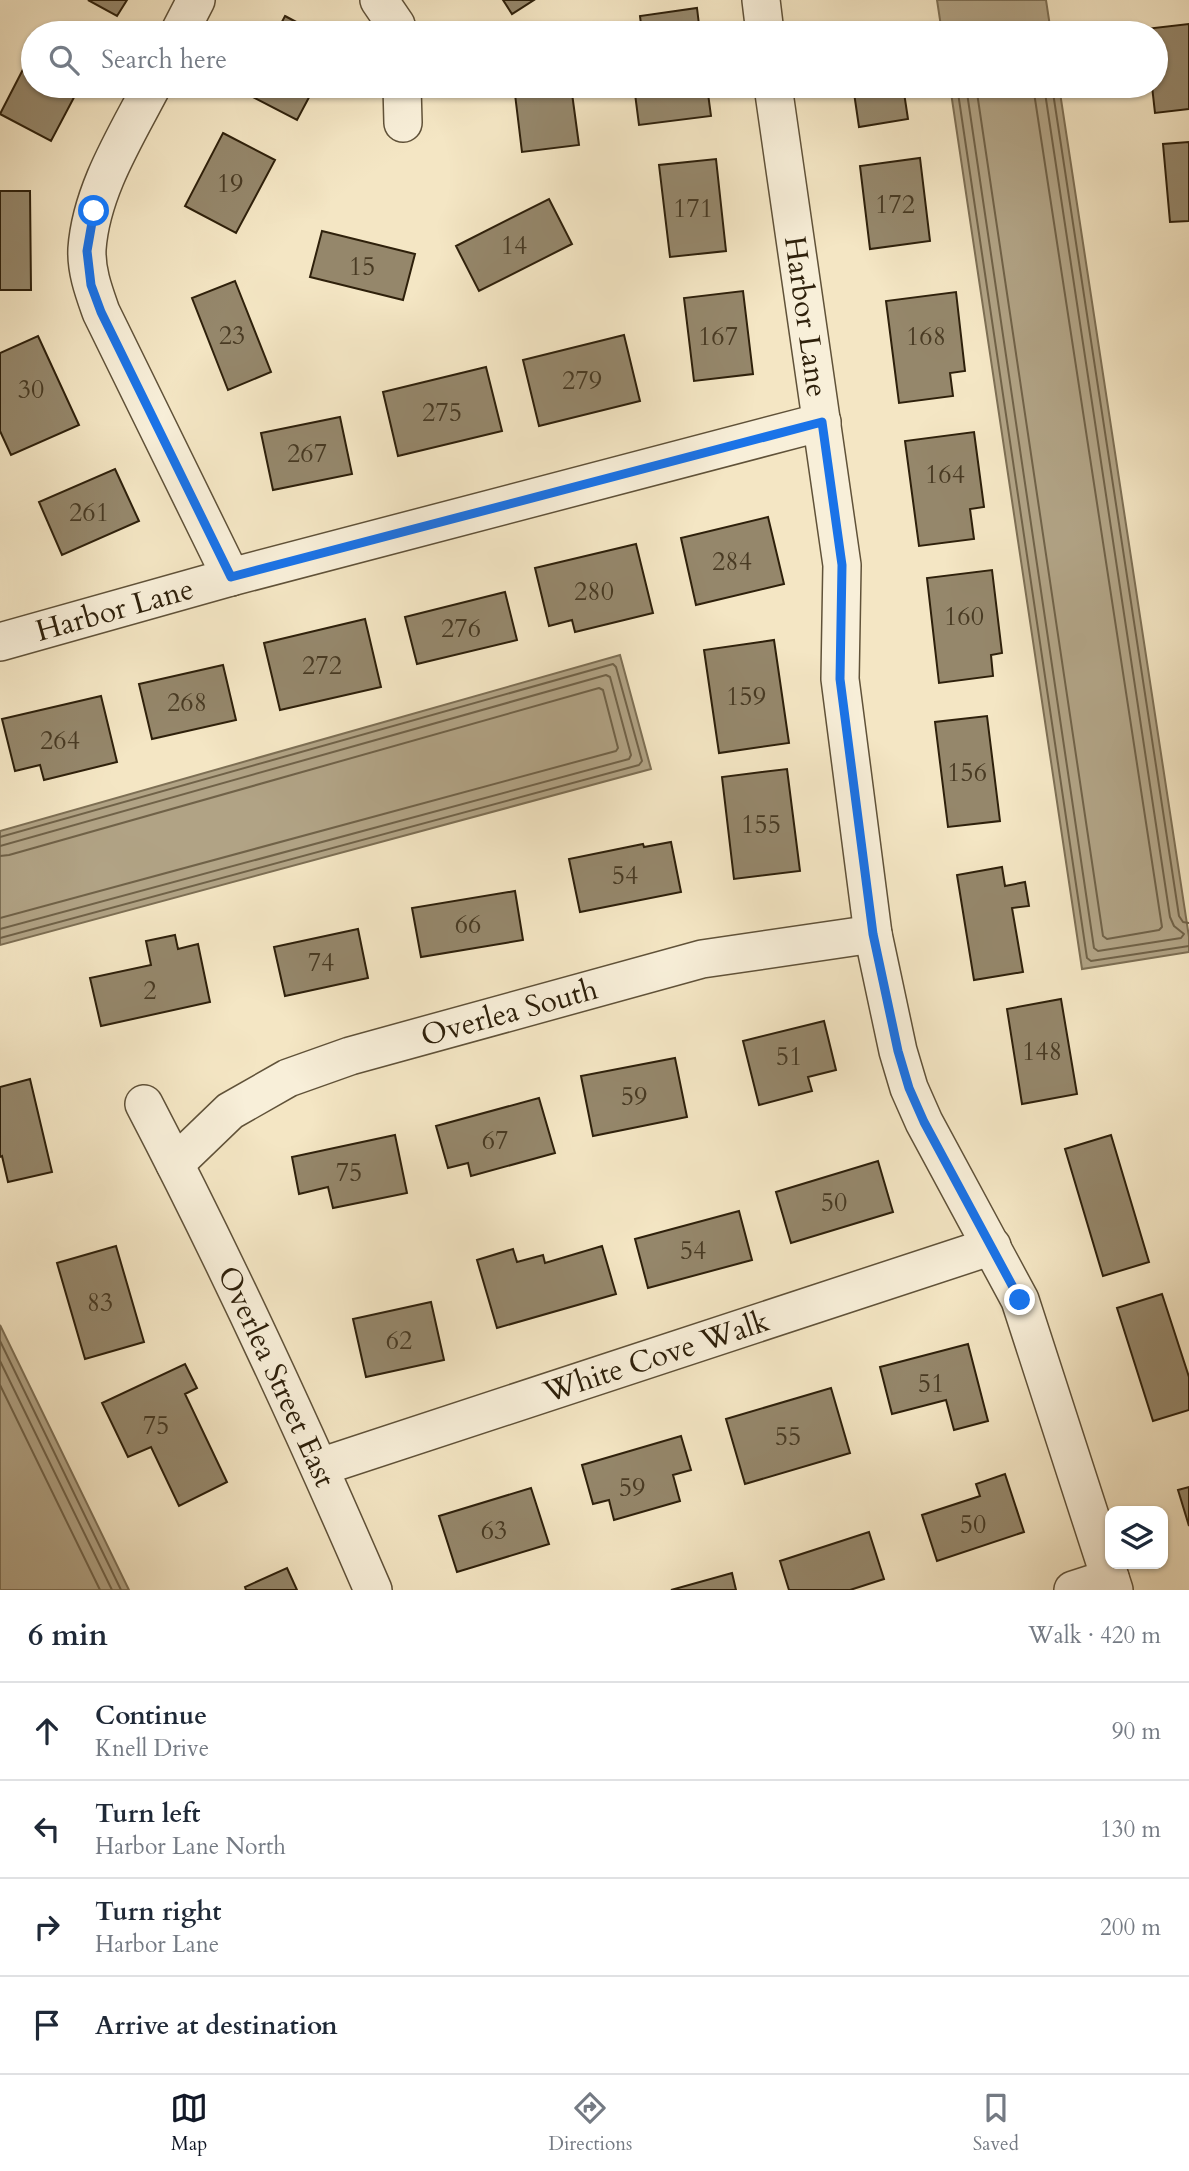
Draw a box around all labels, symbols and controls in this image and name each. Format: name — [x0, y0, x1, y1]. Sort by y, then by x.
search box — [21, 21, 1168, 98]
icon: search — [45, 41, 83, 79]
text: Search here — [101, 42, 227, 77]
house number: 19 — [217, 166, 243, 201]
house number: 172 — [875, 187, 915, 222]
house number: 171 — [673, 191, 713, 226]
route start — [78, 195, 109, 226]
house number: 14 — [501, 228, 527, 263]
street label: Harbor Lane — [774, 234, 838, 400]
house number: 15 — [349, 249, 375, 284]
house number: 23 — [219, 318, 245, 353]
house number: 167 — [698, 319, 738, 354]
house number: 168 — [906, 319, 946, 354]
house number: 279 — [562, 363, 602, 398]
house number: 30 — [18, 372, 44, 407]
house number: 275 — [422, 395, 462, 430]
house number: 267 — [287, 436, 327, 471]
house number: 164 — [925, 457, 965, 492]
house number: 261 — [69, 495, 109, 530]
house number: 284 — [712, 544, 752, 579]
street label: Harbor Lane — [31, 569, 198, 652]
house number: 280 — [574, 574, 614, 609]
house number: 160 — [944, 599, 984, 634]
house number: 276 — [441, 611, 481, 646]
house number: 272 — [302, 648, 342, 683]
house number: 159 — [726, 679, 766, 714]
house number: 268 — [167, 685, 207, 720]
house number: 264 — [40, 723, 80, 758]
house number: 156 — [947, 755, 987, 790]
house number: 155 — [741, 807, 781, 842]
house number: 54 — [612, 858, 638, 893]
house number: 66 — [455, 907, 481, 942]
house number: 74 — [308, 945, 334, 980]
street label: Overlea South — [416, 969, 603, 1057]
house number: 2 — [143, 973, 157, 1008]
house number: 148 — [1022, 1034, 1062, 1069]
house number: 51 — [776, 1039, 802, 1074]
house number: 59 — [621, 1079, 647, 1114]
house number: 67 — [482, 1123, 508, 1158]
house number: 75 — [336, 1155, 362, 1190]
house number: 50 — [821, 1185, 847, 1220]
house number: 54 — [680, 1233, 706, 1268]
street label: Overlea Street East — [207, 1259, 345, 1494]
route end — [1004, 1284, 1035, 1315]
house number: 83 — [87, 1285, 113, 1320]
street label: White Cove Walk — [537, 1301, 774, 1413]
house number: 62 — [386, 1323, 412, 1358]
house number: 51 — [918, 1366, 944, 1401]
house number: 75 — [143, 1408, 169, 1443]
house number: 55 — [775, 1419, 801, 1454]
house number: 59 — [619, 1470, 645, 1505]
map controls — [1105, 1506, 1168, 1569]
button: layers — [1105, 1506, 1168, 1569]
house number: 50 — [960, 1507, 986, 1542]
house number: 63 — [481, 1513, 507, 1548]
text: 6 min — [28, 1615, 108, 1656]
text: Walk · 420 m — [1028, 1620, 1161, 1651]
text: Continue — [95, 1698, 207, 1733]
icon: ahead — [28, 1712, 66, 1750]
text: 90 m — [1112, 1716, 1161, 1747]
text: Knell Drive — [95, 1733, 209, 1764]
text: Turn left — [95, 1796, 200, 1831]
icon: left — [28, 1810, 66, 1848]
text: 130 m — [1100, 1814, 1161, 1845]
text: Harbor Lane North — [95, 1831, 286, 1862]
text: Turn right — [95, 1894, 222, 1929]
icon: right — [28, 1908, 66, 1946]
text: 200 m — [1100, 1912, 1161, 1943]
text: Harbor Lane — [95, 1929, 219, 1960]
icon: arrive — [28, 2006, 66, 2044]
text: Arrive at destination — [95, 2008, 338, 2043]
tab: Map — [170, 2089, 208, 2157]
tab: Directions — [549, 2089, 632, 2157]
tab: Saved — [973, 2089, 1019, 2157]

